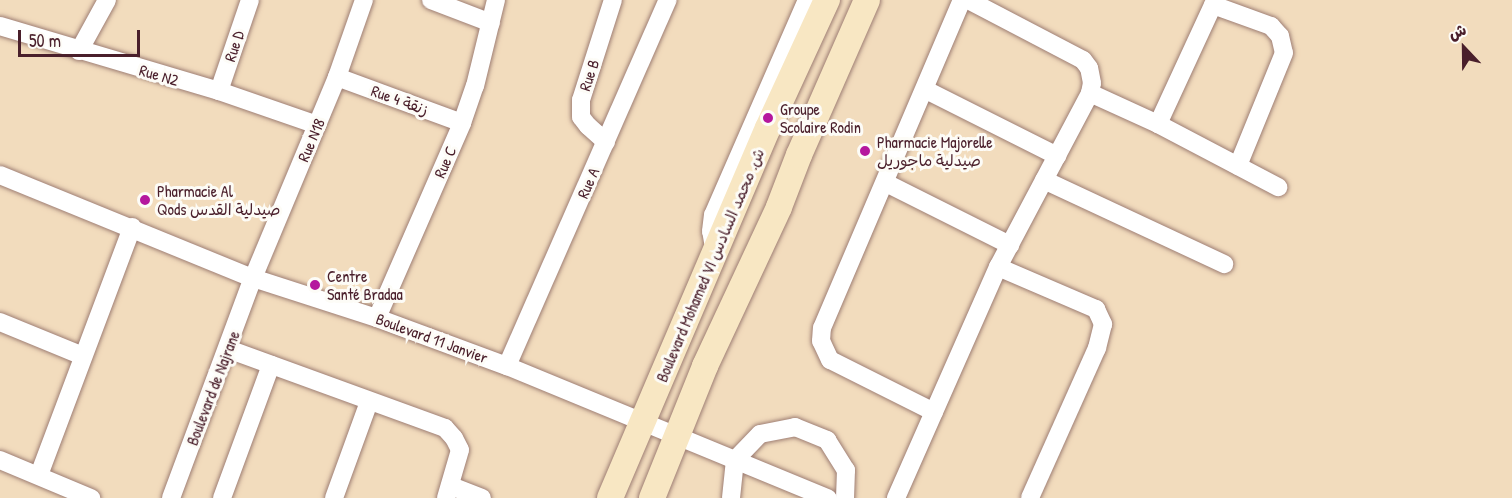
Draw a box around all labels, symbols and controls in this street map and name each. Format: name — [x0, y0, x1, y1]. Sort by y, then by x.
scale bar — [21, 18, 142, 56]
north arrow — [1434, 18, 1494, 78]
text: ش — [1445, 18, 1470, 45]
text: 50 m — [29, 28, 61, 53]
street label: Rue D — [220, 28, 248, 64]
street label: Rue B — [575, 57, 603, 93]
street label: Rue N2 — [137, 60, 181, 90]
street label: Rue 4 زنقة — [369, 81, 431, 119]
place label: Groupe Scolaire Rodin — [780, 99, 861, 137]
marker: Groupe Scolaire Rodin — [761, 111, 775, 125]
street label: Rue N18 — [293, 116, 329, 164]
place label: Pharmacie Majorelle صيدلية ماجوريل — [877, 132, 993, 170]
street label: Rue C — [430, 143, 460, 181]
marker: Pharmacie Majorelle صيدلية ماجوريل — [858, 144, 872, 158]
street label: Boulevard Mohamed VI ش. محمد السادس — [652, 145, 768, 385]
street label: Rue A — [573, 165, 603, 201]
place label: Pharmacie Al Qods صيدلية القدس — [157, 181, 280, 219]
marker: Pharmacie Al Qods صيدلية القدس — [138, 193, 152, 207]
place label: Centre Santé Bradaa — [327, 266, 403, 304]
marker: Centre Santé Bradaa — [308, 278, 322, 292]
street label: Boulevard 11 Janvier — [373, 309, 491, 367]
street label: Boulevard de Najrane — [182, 328, 244, 448]

